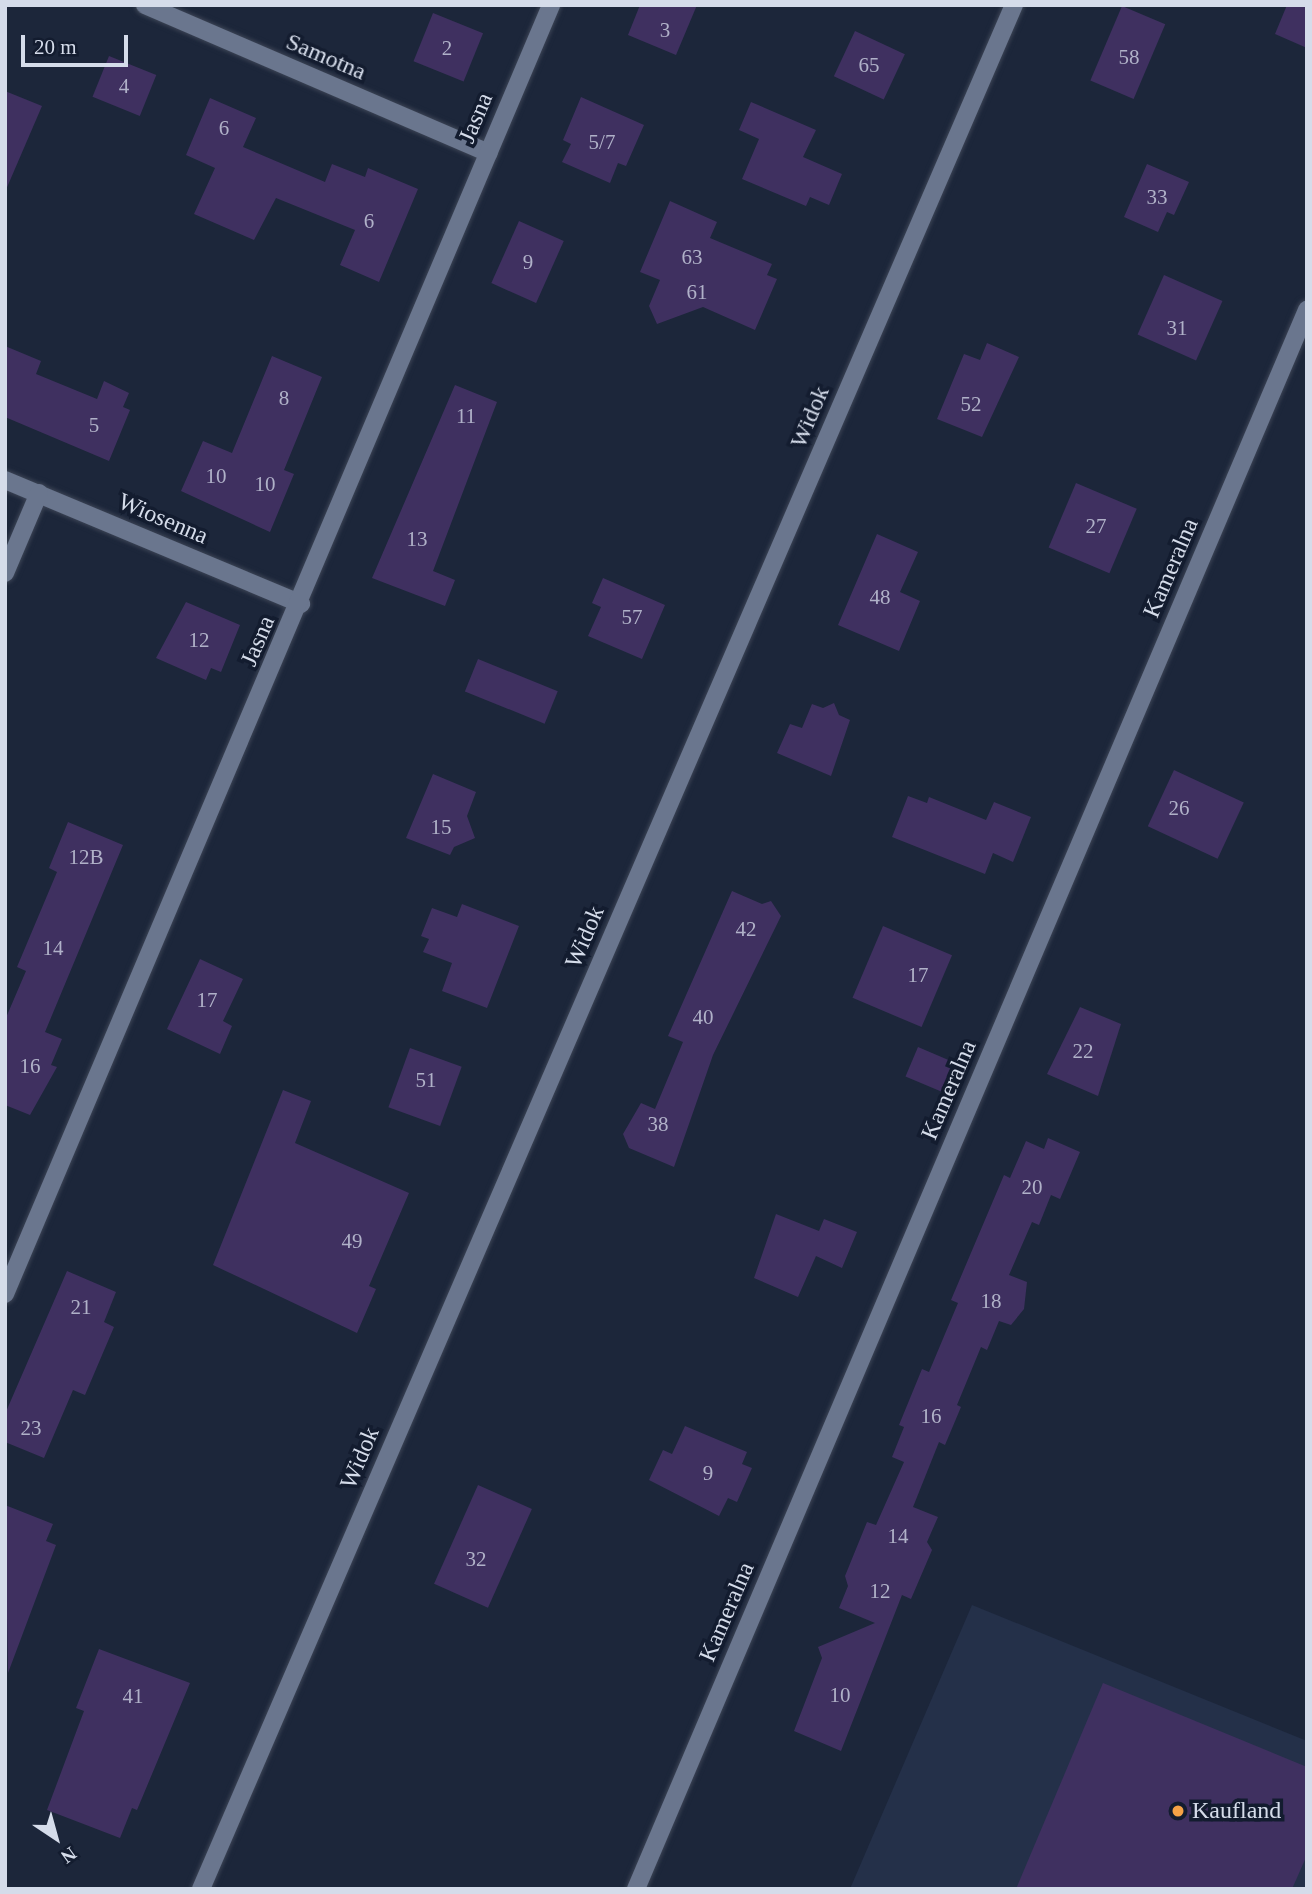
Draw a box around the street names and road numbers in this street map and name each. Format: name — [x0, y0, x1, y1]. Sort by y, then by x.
street label: Samotna — [282, 27, 370, 87]
street label: Jasna — [453, 88, 499, 148]
street label: Widok — [784, 382, 836, 452]
street label: Wiosenna — [114, 487, 212, 551]
street label: Kameralna — [1137, 514, 1205, 622]
street label: Jasna — [235, 611, 281, 671]
street label: Widok — [559, 902, 611, 972]
street label: Kameralna — [915, 1036, 983, 1144]
street label: Widok — [334, 1423, 386, 1493]
street label: Kameralna — [693, 1558, 761, 1666]

